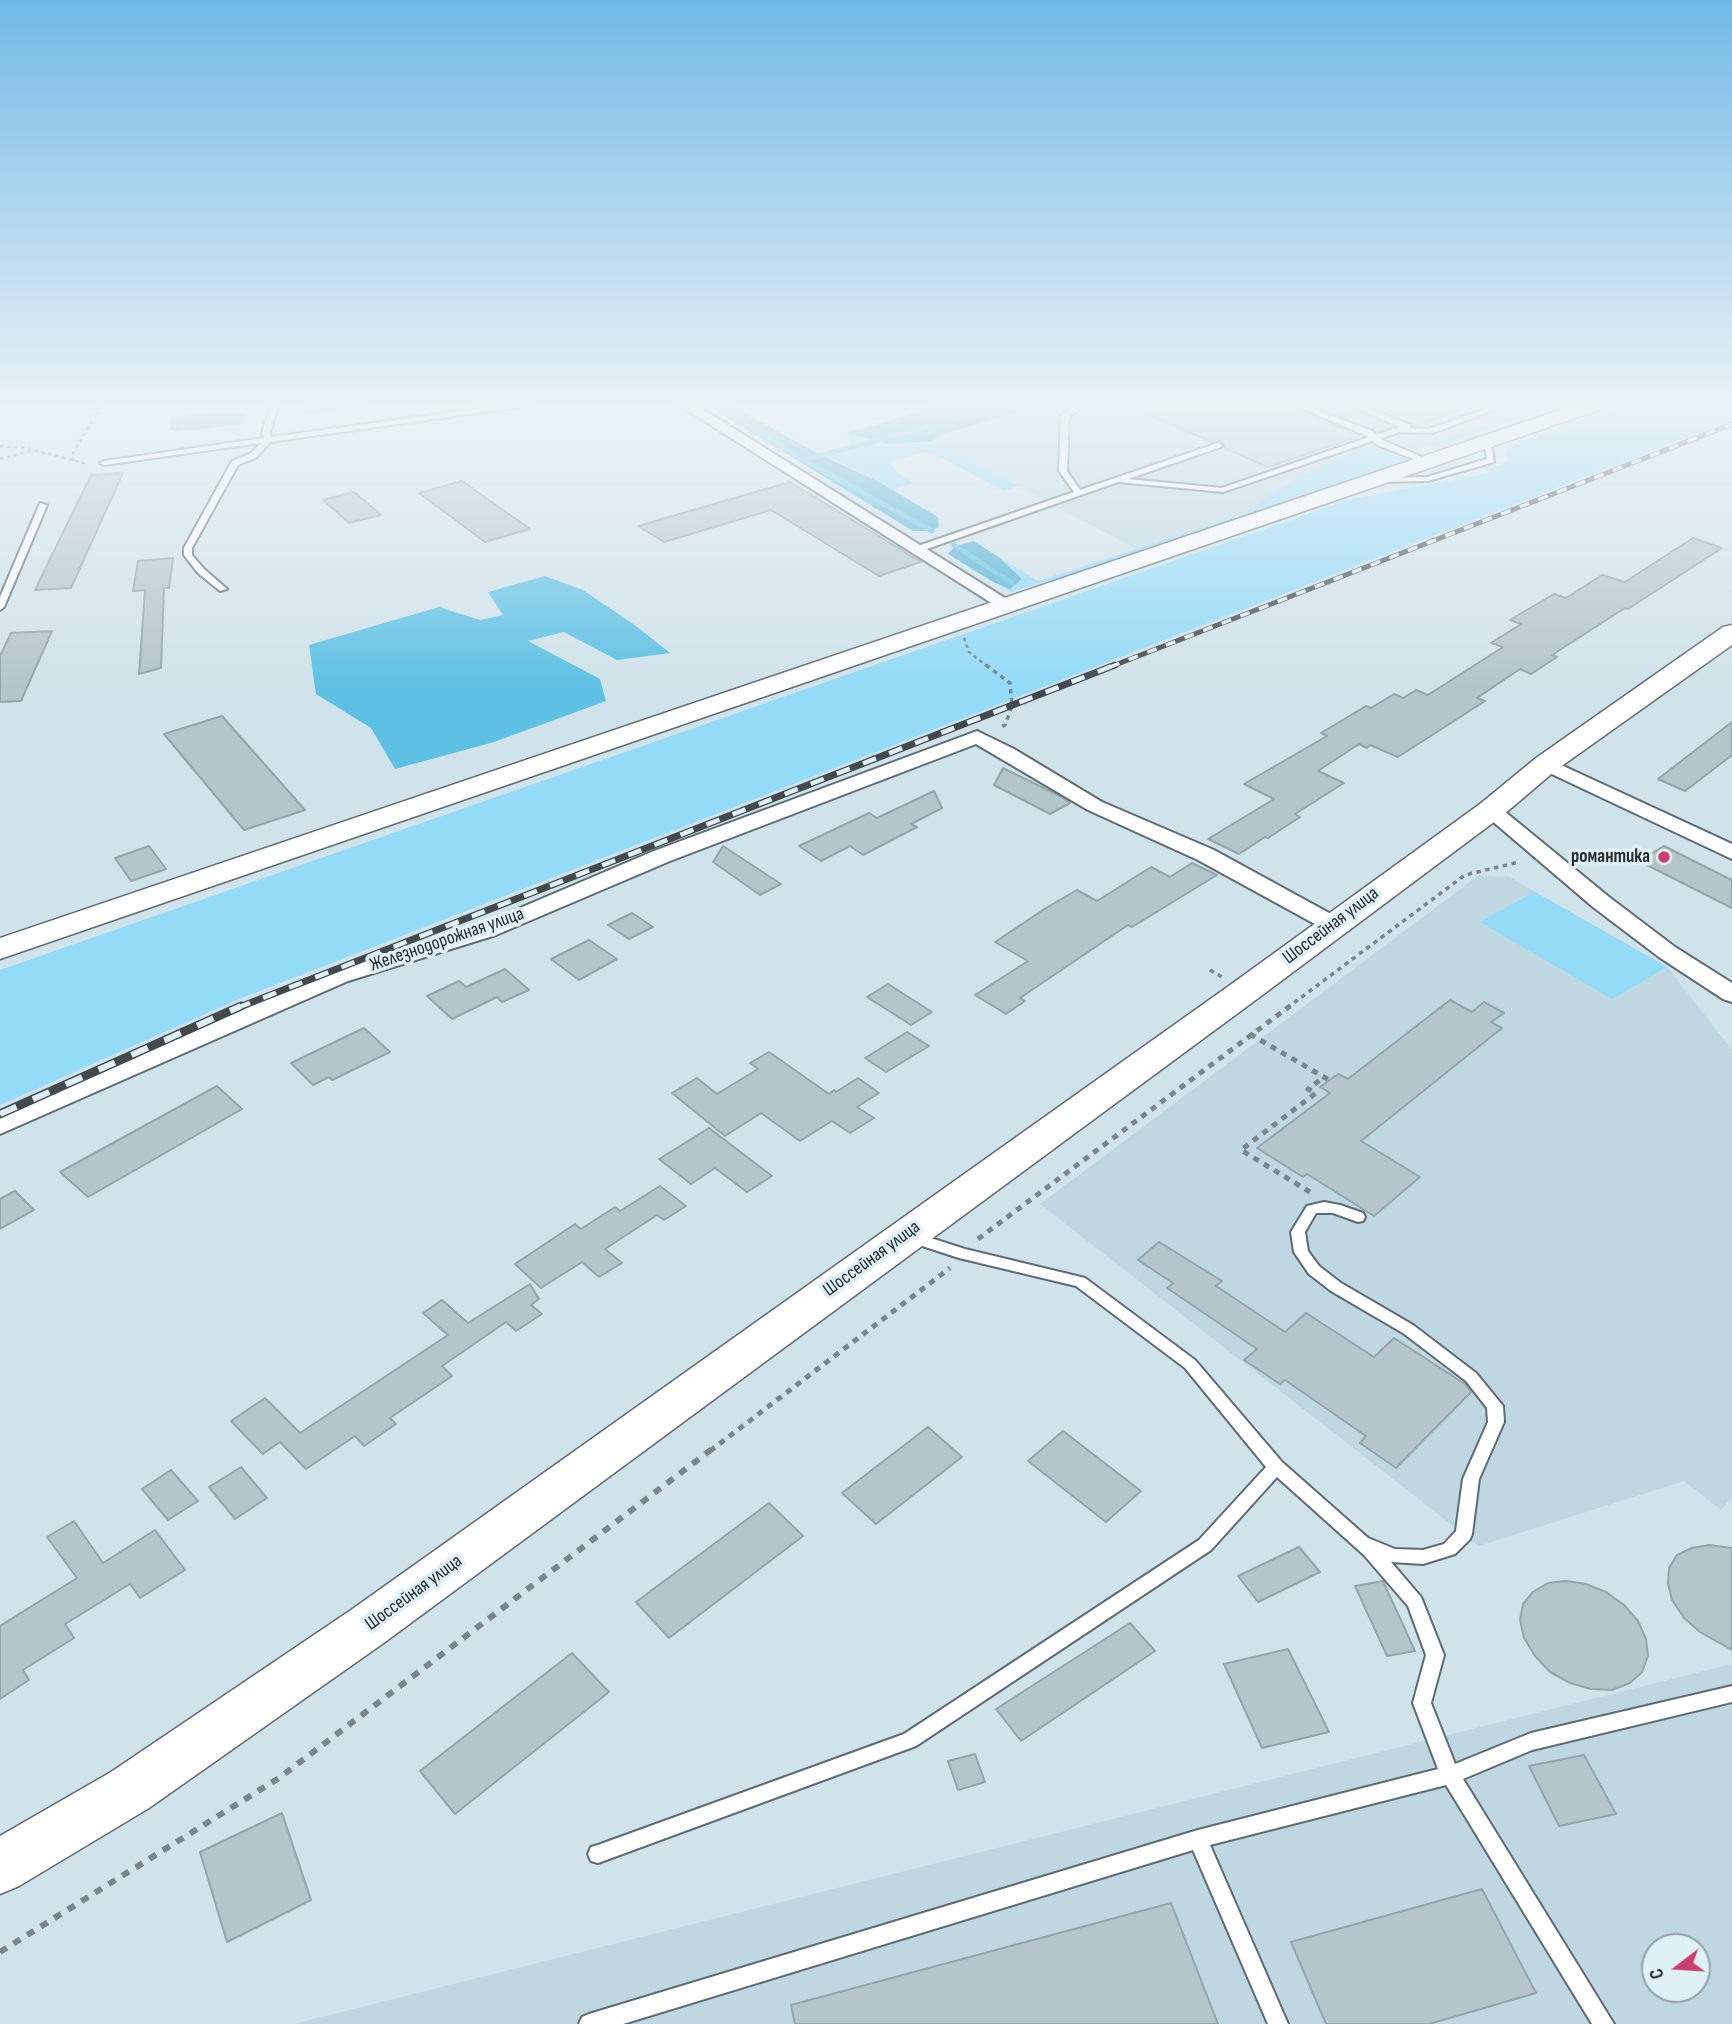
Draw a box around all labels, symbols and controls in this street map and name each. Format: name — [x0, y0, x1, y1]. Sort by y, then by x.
place label: романтика — [1571, 846, 1650, 868]
marker: романтика — [1656, 849, 1672, 865]
street label: Шоссейная улица — [1278, 883, 1384, 969]
street label: Железнодорожная улица — [367, 903, 527, 977]
street label: Шоссейная улица — [819, 1216, 925, 1302]
street label: Шоссейная улица — [361, 1550, 467, 1636]
north arrow — [1641, 1933, 1711, 2003]
text: С — [1645, 1966, 1670, 1982]

